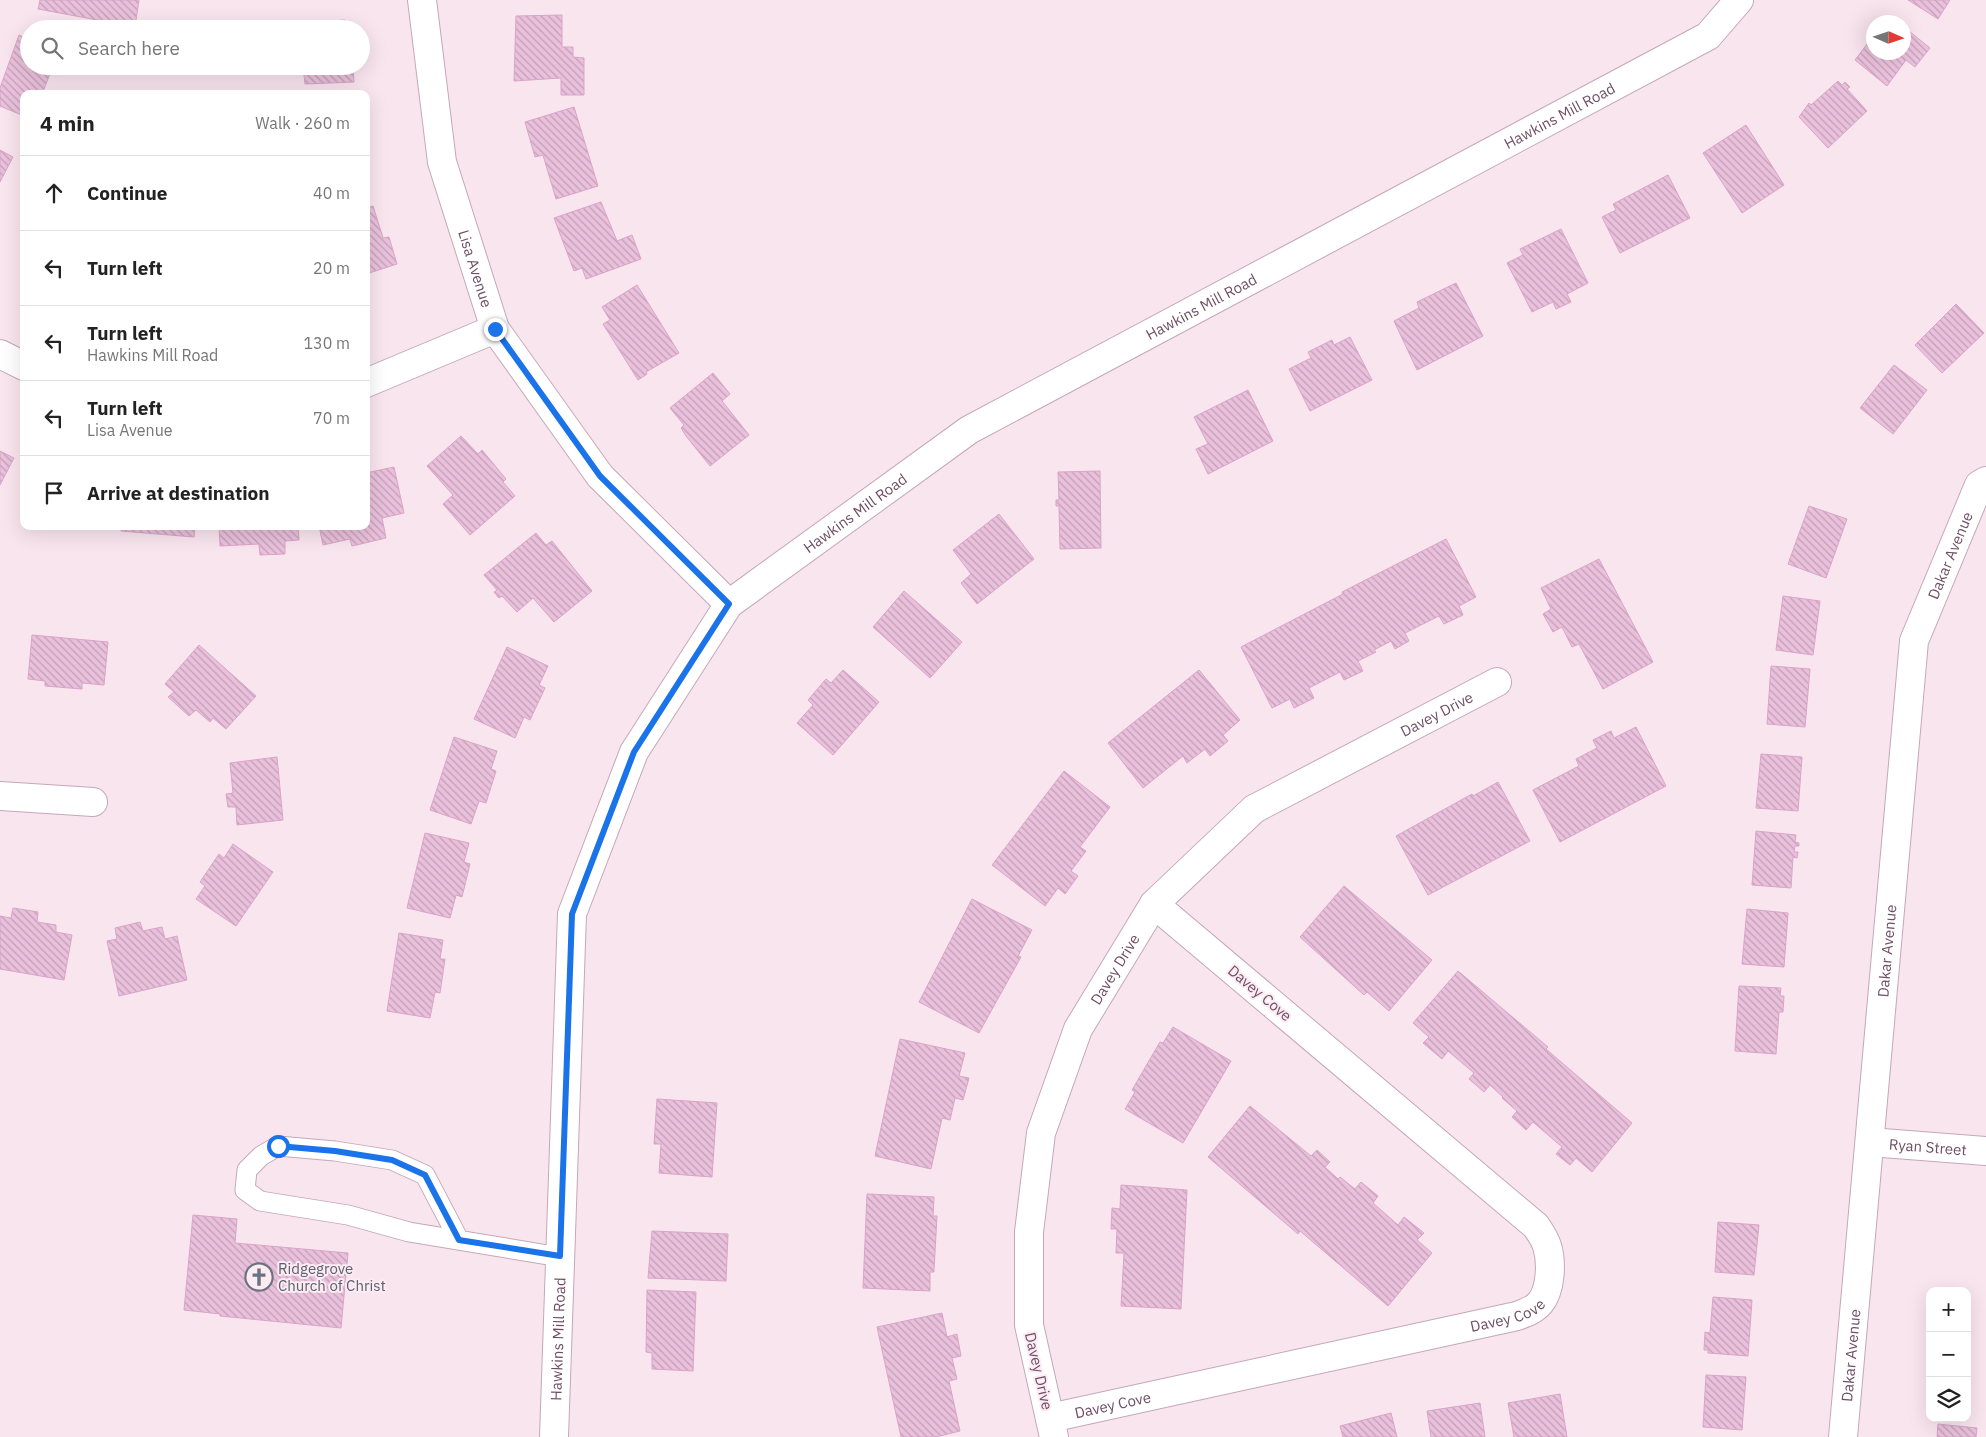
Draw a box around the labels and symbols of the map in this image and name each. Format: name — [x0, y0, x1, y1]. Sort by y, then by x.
north arrow — [1866, 15, 1911, 60]
street label: Hawkins Mill Road — [1500, 78, 1618, 153]
street label: Lisa Avenue — [455, 227, 497, 310]
street label: Hawkins Mill Road — [1142, 269, 1260, 344]
route end — [484, 318, 507, 341]
street label: Hawkins Mill Road — [799, 469, 910, 557]
street label: Dakar Avenue — [1923, 509, 1976, 602]
street label: Davey Drive — [1397, 687, 1476, 740]
street label: Dakar Avenue — [1873, 904, 1900, 998]
street label: Davey Drive — [1086, 930, 1143, 1008]
street label: Davey Cove — [1224, 961, 1296, 1025]
street label: Ryan Street — [1888, 1134, 1967, 1159]
route start — [267, 1135, 290, 1158]
place label: Ridgegrove Church of Christ — [278, 1259, 386, 1295]
church icon: Ridgegrove Church of Christ — [244, 1262, 274, 1292]
street label: Hawkins Mill Road — [546, 1277, 569, 1401]
street label: Davey Cove — [1468, 1294, 1549, 1335]
street label: Dakar Avenue — [1837, 1308, 1864, 1403]
street label: Davey Drive — [1021, 1330, 1057, 1412]
street label: Davey Cove — [1073, 1387, 1152, 1422]

